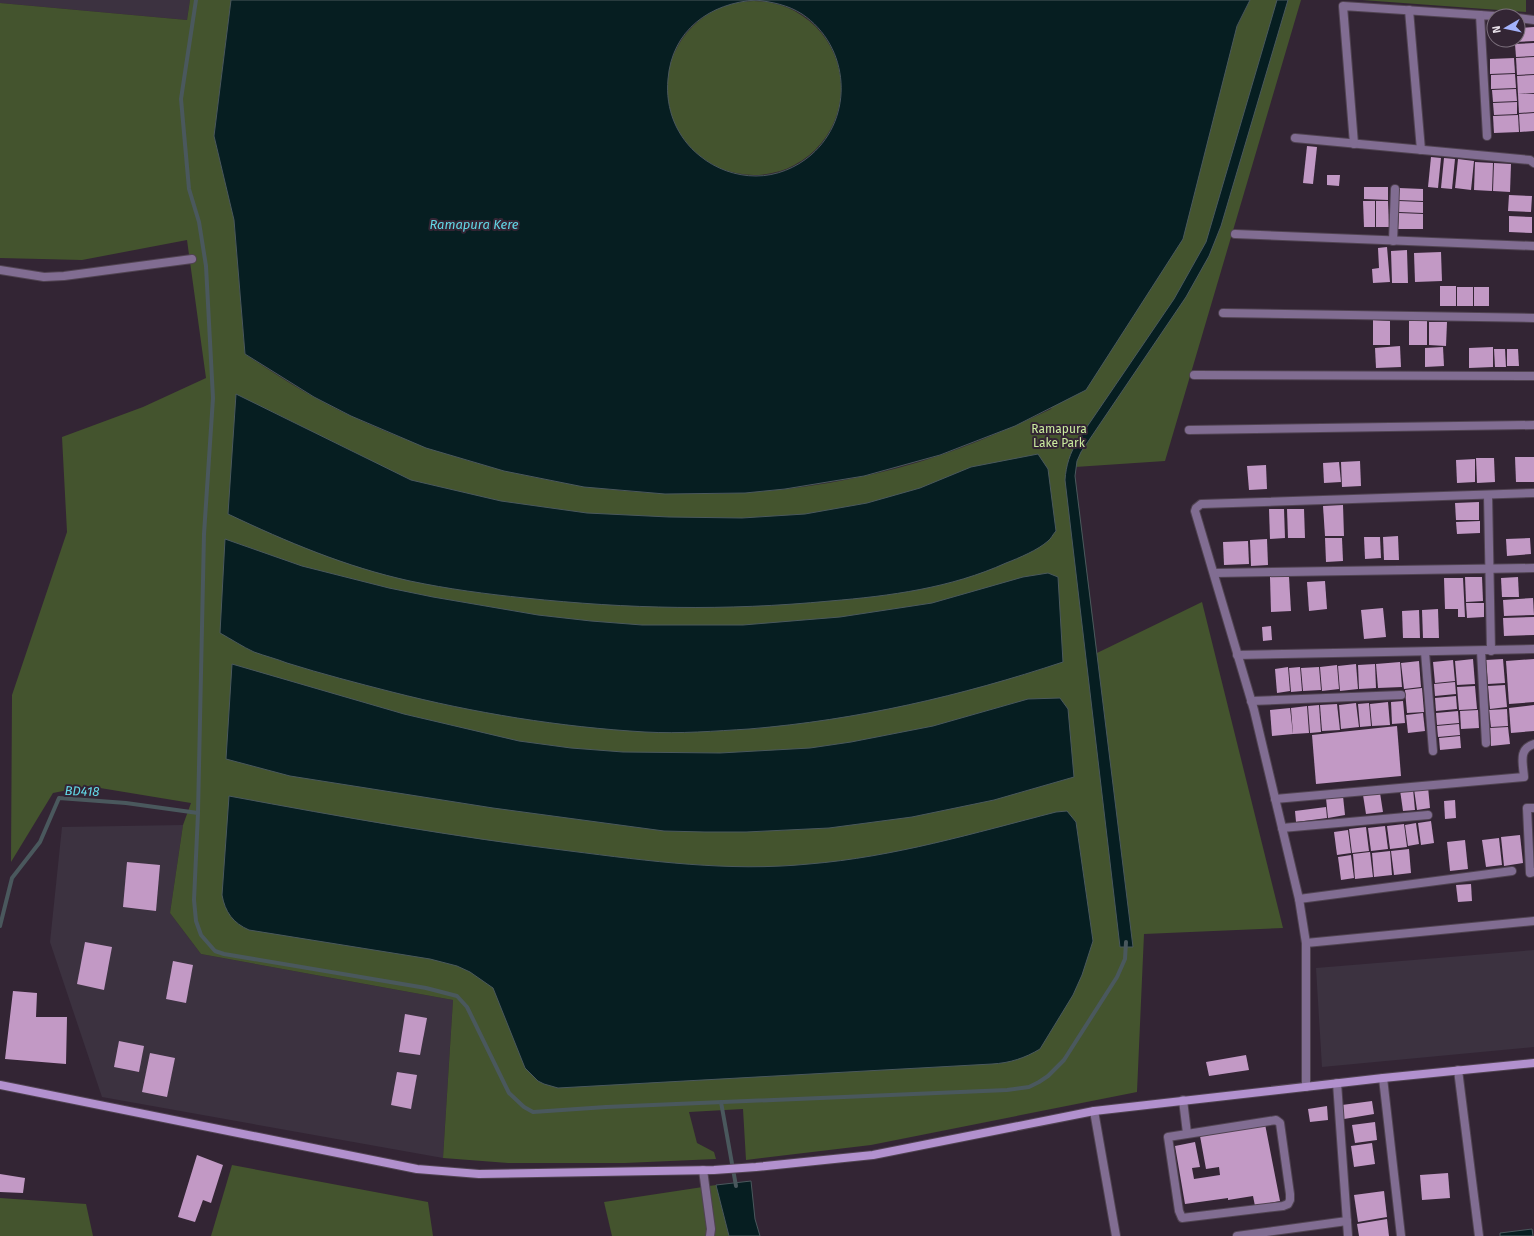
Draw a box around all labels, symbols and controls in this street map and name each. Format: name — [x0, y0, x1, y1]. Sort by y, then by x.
north arrow — [1486, 8, 1526, 48]
text: N — [1490, 25, 1504, 34]
water label: Ramapura Kere — [429, 217, 519, 232]
park label: Ramapura Lake Park — [1031, 422, 1087, 450]
water label: BD418 — [64, 783, 100, 799]

